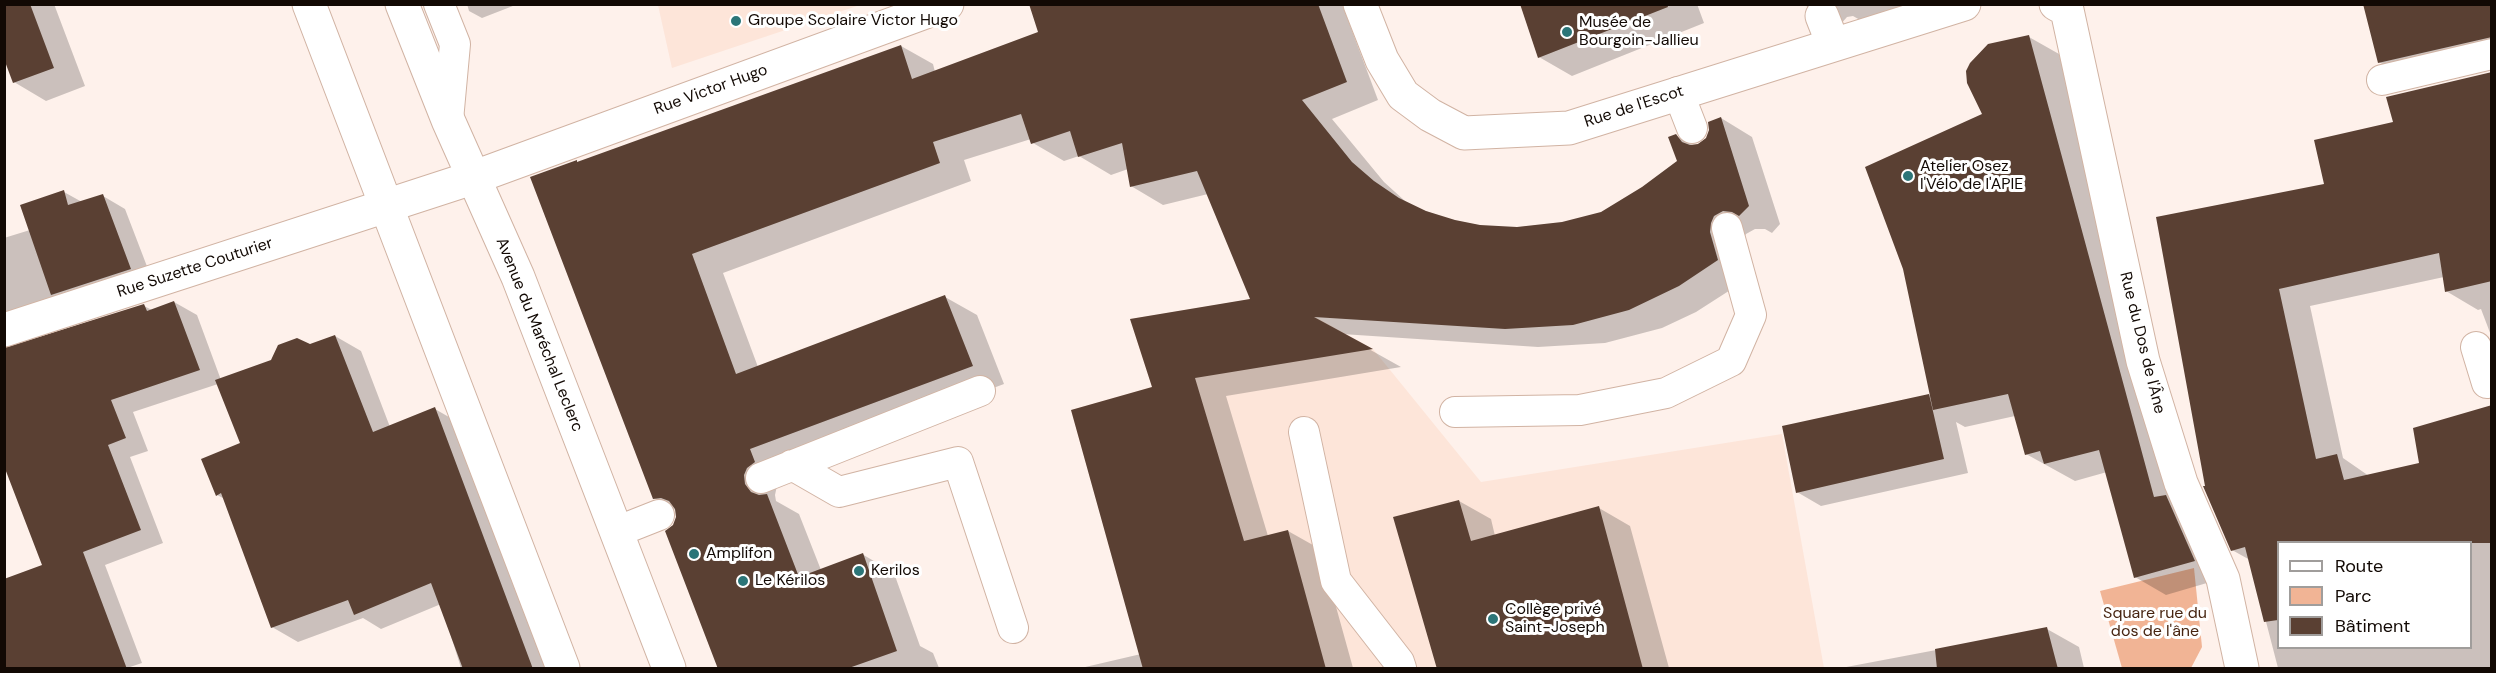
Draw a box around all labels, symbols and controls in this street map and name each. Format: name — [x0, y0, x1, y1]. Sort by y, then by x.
place label: Groupe Scolaire Victor Hugo — [748, 11, 958, 31]
place label: Musée de Bourgoin-Jallieu — [1579, 13, 1699, 51]
marker: Groupe Scolaire Victor Hugo — [729, 14, 743, 28]
marker: Musée de Bourgoin-Jallieu — [1560, 25, 1574, 39]
street label: Rue Victor Hugo — [652, 61, 770, 119]
street label: Rue de l'Escot — [1582, 82, 1686, 132]
place label: Atelier Osez l'Vélo de l'APIE — [1920, 157, 2023, 195]
marker: Atelier Osez l'Vélo de l'APIE — [1901, 169, 1915, 183]
street label: Rue Suzette Couturier — [115, 234, 275, 302]
street label: Avenue du Maréchal Leclerc — [491, 235, 587, 435]
street label: Rue du Dos de l'Âne — [2115, 270, 2169, 416]
legend — [2277, 541, 2472, 649]
place label: Amplifon — [706, 544, 772, 564]
marker: Amplifon — [687, 547, 701, 561]
text: Route — [2335, 554, 2383, 578]
place label: Kerilos — [871, 561, 920, 581]
marker: Kerilos — [852, 564, 866, 578]
place label: Le Kérilos — [755, 571, 825, 591]
marker: Le Kérilos — [736, 574, 750, 588]
text: Parc — [2335, 584, 2371, 608]
place label: Collège privé Saint-Joseph — [1505, 600, 1605, 638]
park label: Square rue du dos de l'âne — [2103, 604, 2207, 642]
marker: Collège privé Saint-Joseph — [1486, 612, 1500, 626]
text: Bâtiment — [2335, 614, 2410, 638]

